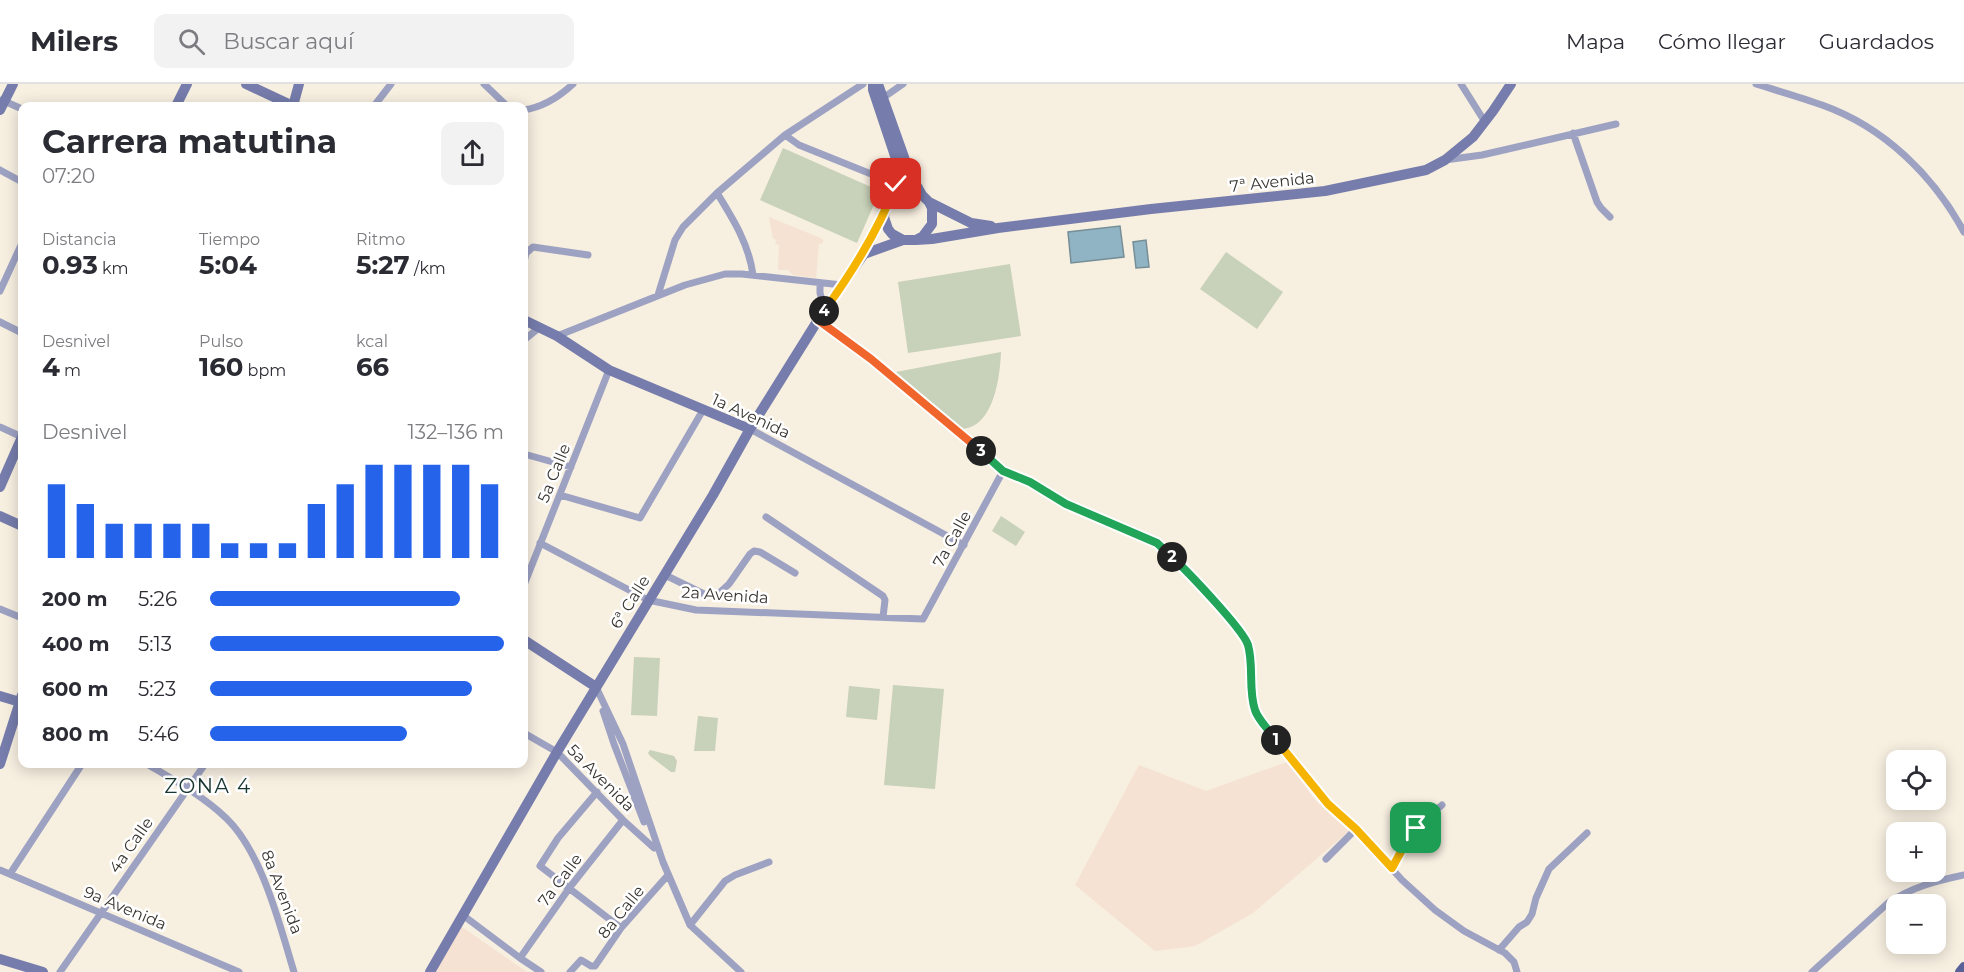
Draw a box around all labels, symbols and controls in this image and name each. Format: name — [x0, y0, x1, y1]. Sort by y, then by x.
search box — [154, 14, 574, 68]
text: Milers — [30, 24, 118, 58]
icon: search — [175, 25, 208, 58]
text: Buscar aquí — [223, 28, 354, 55]
text: Mapa — [1566, 29, 1625, 54]
text: Cómo llegar — [1658, 29, 1786, 54]
text: Guardados — [1819, 29, 1934, 54]
text: Carrera matutina — [42, 121, 337, 161]
button: share — [441, 122, 504, 185]
pin — [870, 158, 921, 209]
text: 07:20 — [42, 164, 95, 188]
icon: check — [879, 167, 912, 200]
street label: 7ª Avenida — [1229, 168, 1315, 196]
text: Distancia — [42, 230, 116, 249]
text: Tiempo — [199, 230, 260, 249]
text: Ritmo — [356, 230, 405, 249]
text: 0.93 — [42, 249, 98, 281]
text: 5:04 — [199, 249, 257, 281]
text: 5:27 — [356, 249, 410, 281]
text: km — [98, 259, 128, 278]
text: /km — [410, 259, 446, 278]
pin: 4 — [809, 296, 839, 326]
text: 4 — [818, 301, 830, 320]
text: Desnivel — [42, 332, 110, 351]
text: Pulso — [199, 332, 243, 351]
text: kcal — [356, 332, 388, 351]
text: 4 — [42, 351, 60, 383]
text: 160 — [199, 351, 243, 383]
text: 66 — [356, 351, 389, 383]
text: m — [60, 361, 81, 380]
text: bpm — [243, 361, 286, 380]
street label: 1a Avenida — [709, 390, 793, 442]
text: Desnivel — [42, 420, 127, 444]
text: 132–136 m — [408, 420, 504, 444]
pin: 3 — [966, 436, 996, 466]
street label: 5a Calle — [534, 441, 574, 505]
text: 3 — [976, 441, 986, 460]
street label: 7a Calle — [929, 508, 975, 570]
pin: 2 — [1157, 542, 1187, 572]
text: 2 — [1167, 547, 1177, 566]
street label: 6ª Calle — [606, 572, 654, 632]
street label: 2a Avenida — [681, 582, 769, 608]
text: 200 m — [42, 587, 108, 611]
text: 5:26 — [138, 587, 177, 611]
text: 400 m — [42, 632, 110, 656]
text: 5:13 — [138, 632, 172, 656]
text: 600 m — [42, 677, 109, 701]
text: 5:23 — [138, 677, 176, 701]
text: 800 m — [42, 722, 109, 746]
text: 5:46 — [138, 722, 179, 746]
pin: 1 — [1261, 725, 1291, 755]
text: 1 — [1273, 730, 1279, 749]
street label: 5a Avenida — [563, 740, 639, 816]
map controls — [1886, 750, 1946, 954]
button: locate — [1886, 750, 1946, 810]
district label: ZONA 4 — [164, 774, 252, 798]
pin — [1390, 802, 1441, 853]
icon: arrive — [1399, 811, 1432, 844]
street label: 4a Calle — [105, 813, 157, 877]
button: + — [1886, 822, 1946, 882]
street label: 8a Avenida — [257, 847, 307, 937]
street label: 7a Calle — [534, 850, 586, 910]
street label: 9a Avenida — [81, 882, 169, 934]
street label: 8a Calle — [594, 882, 648, 942]
button: − — [1886, 894, 1946, 954]

